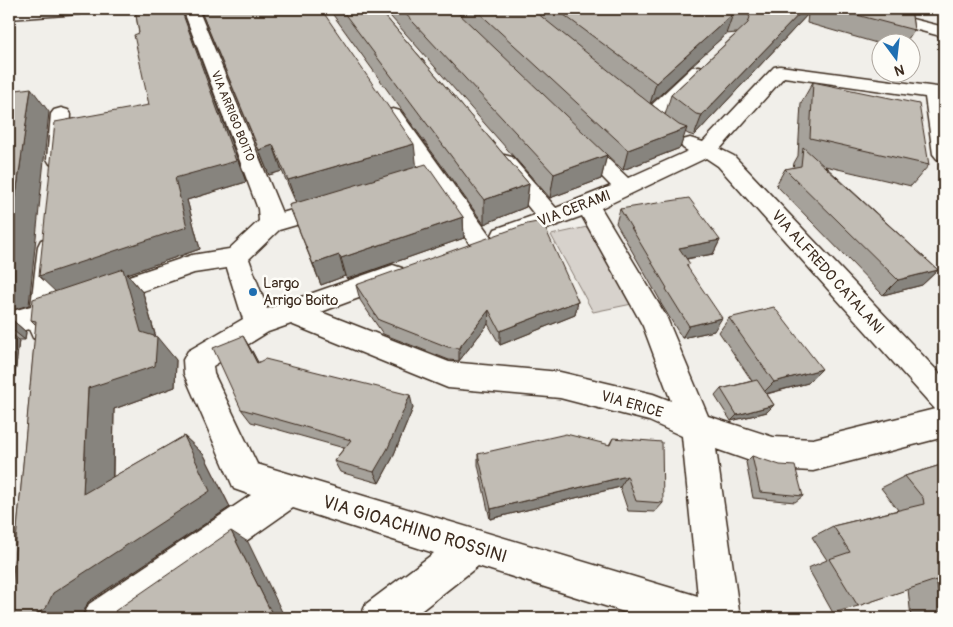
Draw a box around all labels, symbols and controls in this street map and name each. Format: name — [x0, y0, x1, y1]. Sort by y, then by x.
north arrow — [870, 32, 920, 82]
text: N — [892, 61, 906, 80]
street label: VIA ARRIGO BOITO — [208, 69, 258, 164]
street label: VIA CERAMI — [535, 186, 613, 231]
street label: VIA ALFREDO CATALANI — [767, 206, 888, 338]
place label: Largo Arrigo Boito — [263, 274, 338, 310]
marker: Largo Arrigo Boito — [247, 286, 259, 298]
street label: VIA ERICE — [598, 387, 665, 422]
street label: VIA GIOACHINO ROSSINI — [320, 490, 510, 569]

